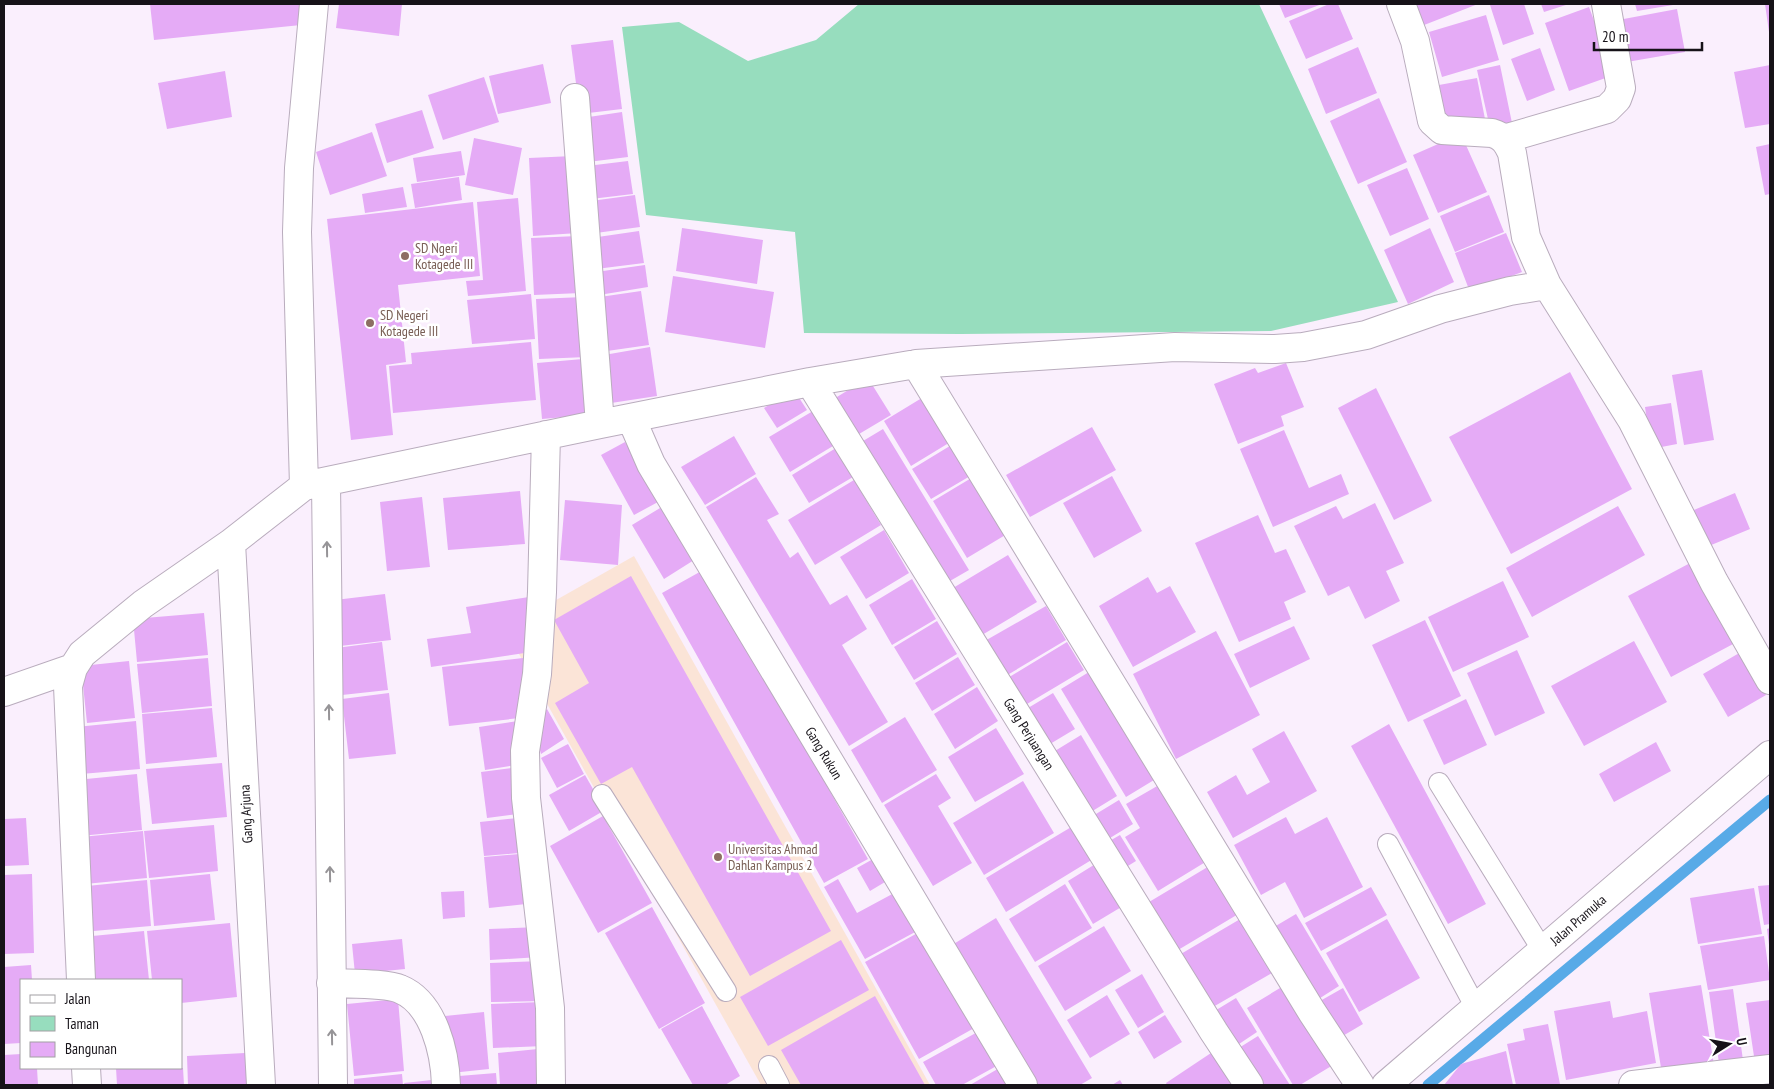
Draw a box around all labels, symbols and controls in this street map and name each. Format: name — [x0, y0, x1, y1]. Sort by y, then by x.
scale bar — [1594, 20, 1702, 52]
text: 20 m — [1602, 27, 1628, 46]
place label: SD Ngeri Kotagede III — [415, 239, 473, 273]
marker: SD Ngeri Kotagede III — [399, 250, 411, 262]
place label: SD Negeri Kotagede III — [380, 306, 438, 340]
marker: SD Negeri Kotagede III — [364, 317, 376, 329]
one-way arrow — [322, 541, 332, 558]
street label: Gang Perjuangan — [1000, 695, 1058, 773]
one-way arrow — [324, 704, 334, 720]
street label: Gang Rukun — [801, 723, 847, 783]
street label: Gang Arjuna — [235, 784, 257, 844]
place label: Universitas Ahmad Dahlan Kampus 2 — [728, 840, 818, 874]
marker: Universitas Ahmad Dahlan Kampus 2 — [712, 851, 724, 863]
one-way arrow — [325, 866, 335, 882]
street label: Jalan Pramuka — [1545, 891, 1610, 950]
legend — [20, 979, 182, 1069]
text: Jalan — [64, 989, 91, 1008]
text: Taman — [65, 1014, 99, 1033]
north arrow — [1704, 1019, 1754, 1069]
one-way arrow — [327, 1029, 337, 1045]
text: U — [1732, 1036, 1751, 1047]
text: Bangunan — [65, 1039, 117, 1058]

